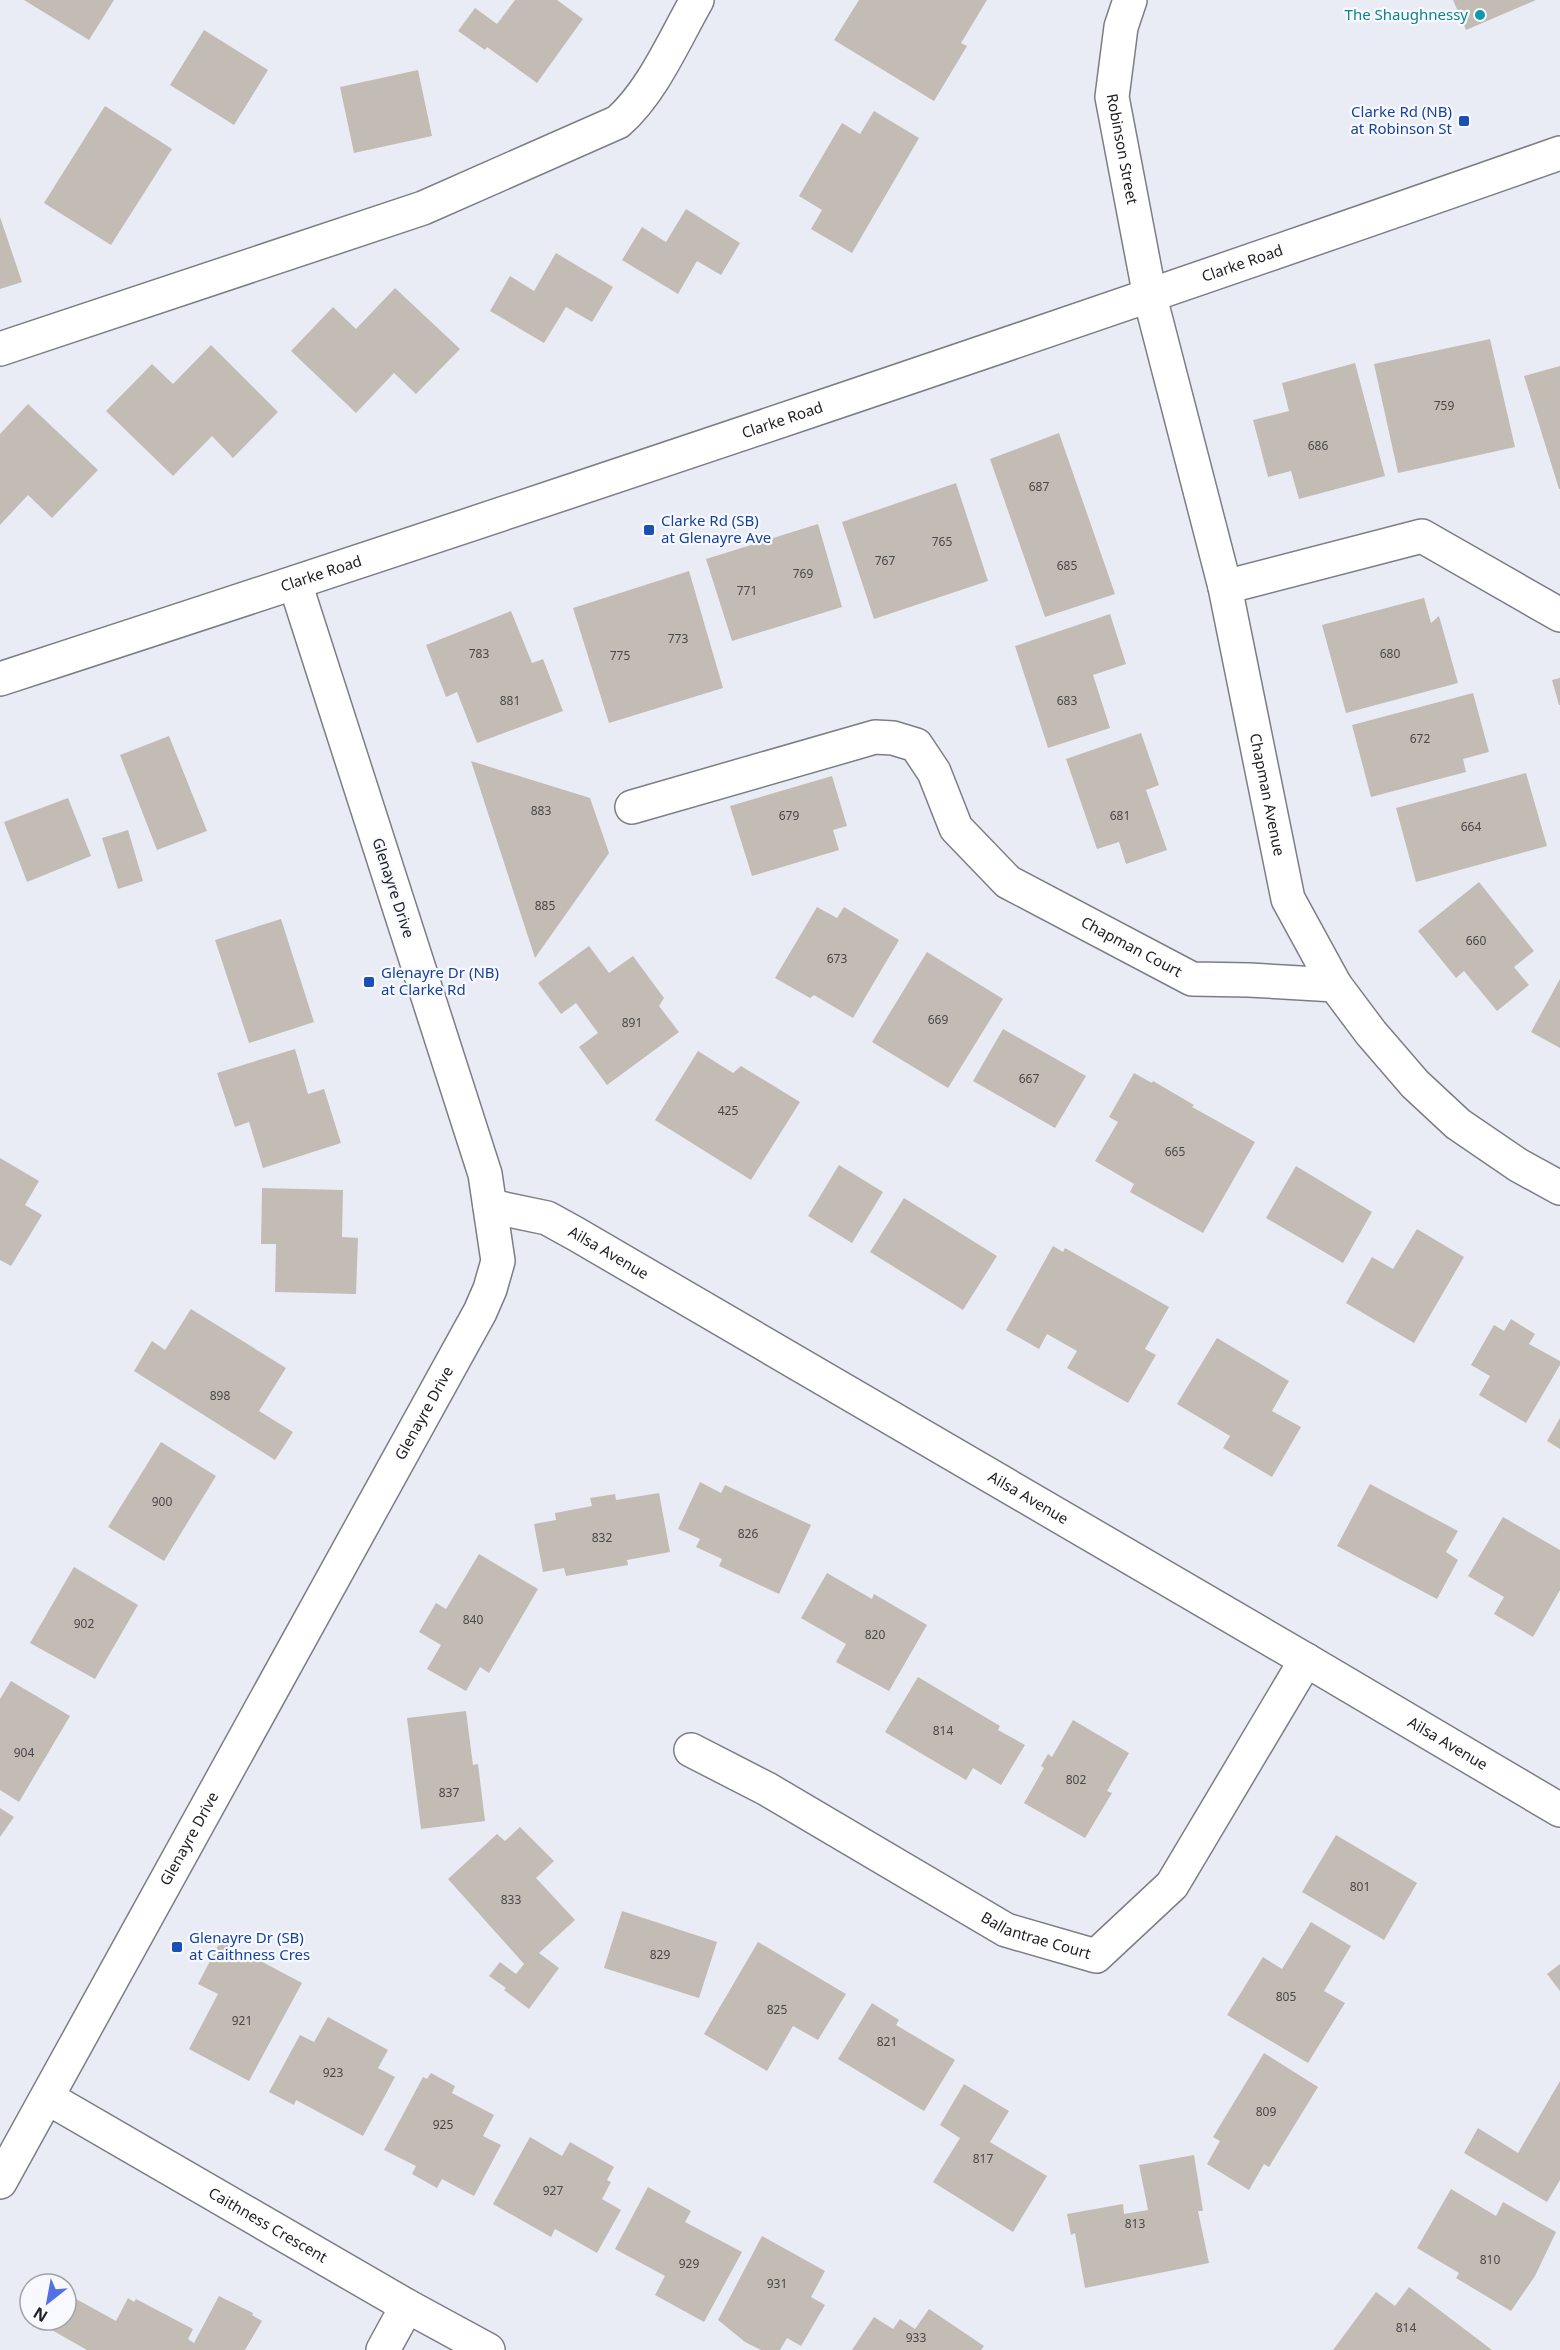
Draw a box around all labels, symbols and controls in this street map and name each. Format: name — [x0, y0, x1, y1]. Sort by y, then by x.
place label: The Shaughnessy — [1345, 4, 1468, 24]
marker: The Shaughnessy — [1473, 8, 1487, 22]
street label: Robinson Street — [1103, 92, 1143, 206]
place label: Clarke Rd (NB) at Robinson St — [1350, 101, 1453, 138]
marker: Clarke Rd (NB) at Robinson St — [1457, 114, 1471, 128]
street label: Clarke Road — [1199, 239, 1285, 286]
street label: Clarke Road — [739, 396, 825, 442]
house number: 759 — [1434, 397, 1454, 414]
house number: 686 — [1308, 437, 1328, 454]
house number: 687 — [1029, 478, 1049, 495]
place label: Clarke Rd (SB) at Glenayre Ave — [661, 510, 771, 547]
marker: Clarke Rd (SB) at Glenayre Ave — [642, 523, 656, 537]
house number: 765 — [932, 533, 952, 550]
street label: Clarke Road — [278, 550, 364, 596]
house number: 767 — [875, 552, 895, 569]
house number: 685 — [1057, 557, 1077, 574]
house number: 769 — [793, 565, 813, 582]
house number: 771 — [737, 582, 757, 599]
house number: 773 — [668, 630, 688, 647]
house number: 783 — [469, 645, 489, 662]
house number: 680 — [1380, 645, 1400, 662]
house number: 775 — [610, 647, 630, 664]
house number: 881 — [500, 692, 520, 709]
house number: 683 — [1057, 692, 1077, 709]
house number: 672 — [1410, 730, 1430, 747]
street label: Chapman Avenue — [1246, 731, 1290, 858]
house number: 883 — [531, 802, 551, 819]
house number: 679 — [779, 807, 799, 824]
house number: 681 — [1110, 807, 1130, 824]
house number: 664 — [1461, 818, 1481, 835]
street label: Glenayre Drive — [368, 835, 420, 940]
house number: 885 — [535, 897, 555, 914]
street label: Chapman Court — [1078, 911, 1186, 981]
house number: 660 — [1466, 932, 1486, 949]
house number: 673 — [827, 950, 847, 967]
place label: Glenayre Dr (NB) at Clarke Rd — [381, 962, 499, 999]
marker: Glenayre Dr (NB) at Clarke Rd — [362, 975, 376, 989]
house number: 669 — [928, 1011, 948, 1028]
house number: 891 — [622, 1014, 642, 1031]
house number: 667 — [1019, 1070, 1039, 1087]
house number: 425 — [718, 1102, 738, 1119]
house number: 665 — [1165, 1143, 1185, 1160]
street label: Ailsa Avenue — [565, 1221, 653, 1283]
street label: Glenayre Drive — [389, 1362, 457, 1463]
house number: 898 — [210, 1387, 230, 1404]
street label: Ailsa Avenue — [985, 1466, 1072, 1528]
house number: 900 — [152, 1493, 172, 1510]
house number: 826 — [738, 1525, 758, 1542]
house number: 832 — [592, 1529, 612, 1546]
house number: 840 — [463, 1611, 483, 1628]
house number: 902 — [74, 1615, 94, 1632]
house number: 820 — [865, 1626, 885, 1643]
street label: Ailsa Avenue — [1404, 1711, 1492, 1774]
house number: 814 — [933, 1722, 953, 1739]
house number: 904 — [14, 1744, 34, 1761]
house number: 802 — [1066, 1771, 1086, 1788]
house number: 837 — [439, 1784, 459, 1801]
street label: Glenayre Drive — [155, 1788, 222, 1889]
house number: 801 — [1350, 1878, 1370, 1895]
house number: 833 — [501, 1891, 521, 1908]
street label: Ballantrae Court — [978, 1907, 1094, 1963]
place label: Glenayre Dr (SB) at Caithness Cres — [189, 1927, 310, 1964]
marker: Glenayre Dr (SB) at Caithness Cres — [170, 1940, 184, 1954]
house number: 829 — [650, 1946, 670, 1963]
house number: 805 — [1276, 1988, 1296, 2005]
house number: 825 — [767, 2001, 787, 2018]
house number: 921 — [232, 2012, 252, 2029]
house number: 821 — [877, 2033, 897, 2050]
house number: 923 — [323, 2064, 343, 2081]
house number: 809 — [1256, 2103, 1276, 2120]
house number: 925 — [433, 2116, 453, 2133]
house number: 817 — [973, 2150, 993, 2167]
street label: Caithness Crescent — [205, 2182, 332, 2267]
house number: 927 — [543, 2182, 563, 2199]
house number: 813 — [1125, 2215, 1145, 2232]
house number: 810 — [1480, 2251, 1500, 2268]
house number: 929 — [679, 2255, 699, 2272]
north arrow — [18, 2272, 78, 2332]
house number: 931 — [767, 2275, 787, 2292]
text: N — [29, 2302, 52, 2328]
house number: 814 — [1396, 2319, 1416, 2336]
house number: 933 — [906, 2329, 926, 2346]

